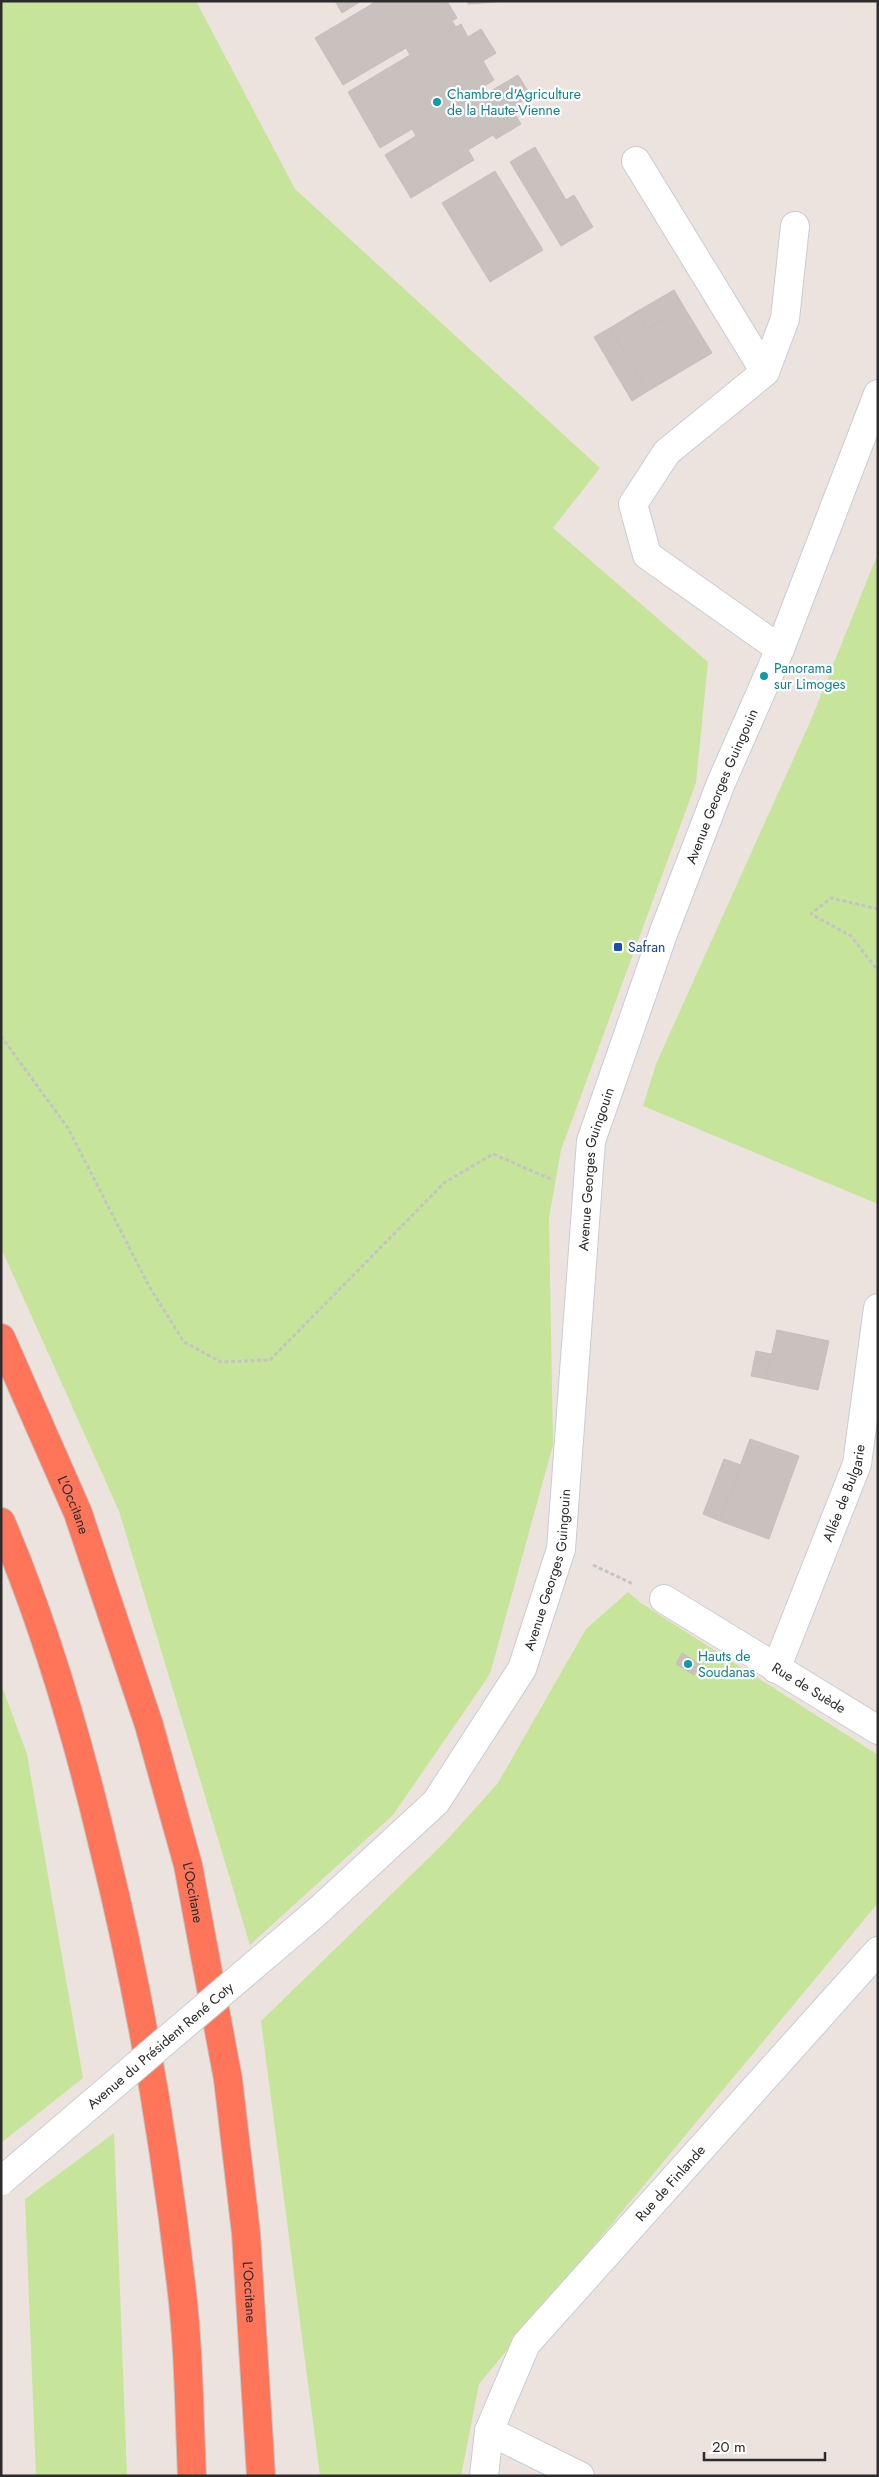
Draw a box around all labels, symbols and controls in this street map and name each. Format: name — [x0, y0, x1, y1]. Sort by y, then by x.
place label: Chambre d'Agriculture de la Haute-Vienne — [447, 84, 581, 120]
marker: Chambre d'Agriculture de la Haute-Vienne — [431, 96, 443, 108]
place label: Panorama sur Limoges — [774, 658, 846, 694]
marker: Panorama sur Limoges — [758, 670, 770, 682]
street label: Avenue Georges Guingouin — [681, 705, 763, 867]
place label: Safran — [628, 937, 665, 957]
marker: Safran — [612, 941, 624, 953]
street label: Avenue Georges Guingouin — [573, 1084, 619, 1252]
street label: Allée de Bulgarie — [817, 1443, 870, 1545]
street label: L'Occitane — [53, 1472, 94, 1537]
street label: Avenue Georges Guingouin — [519, 1488, 575, 1653]
place label: Hauts de Soudanas — [698, 1646, 755, 1682]
street label: Rue de Suède — [768, 1657, 850, 1718]
marker: Hauts de Soudanas — [682, 1658, 694, 1670]
street label: L'Occitane — [178, 1860, 209, 1924]
street label: Avenue du Président René Coty — [83, 1977, 238, 2114]
street label: Rue de Finlande — [631, 2140, 710, 2226]
street label: L'Occitane — [238, 2261, 262, 2323]
scale bar — [704, 2430, 825, 2462]
text: 20 m — [712, 2436, 746, 2458]

